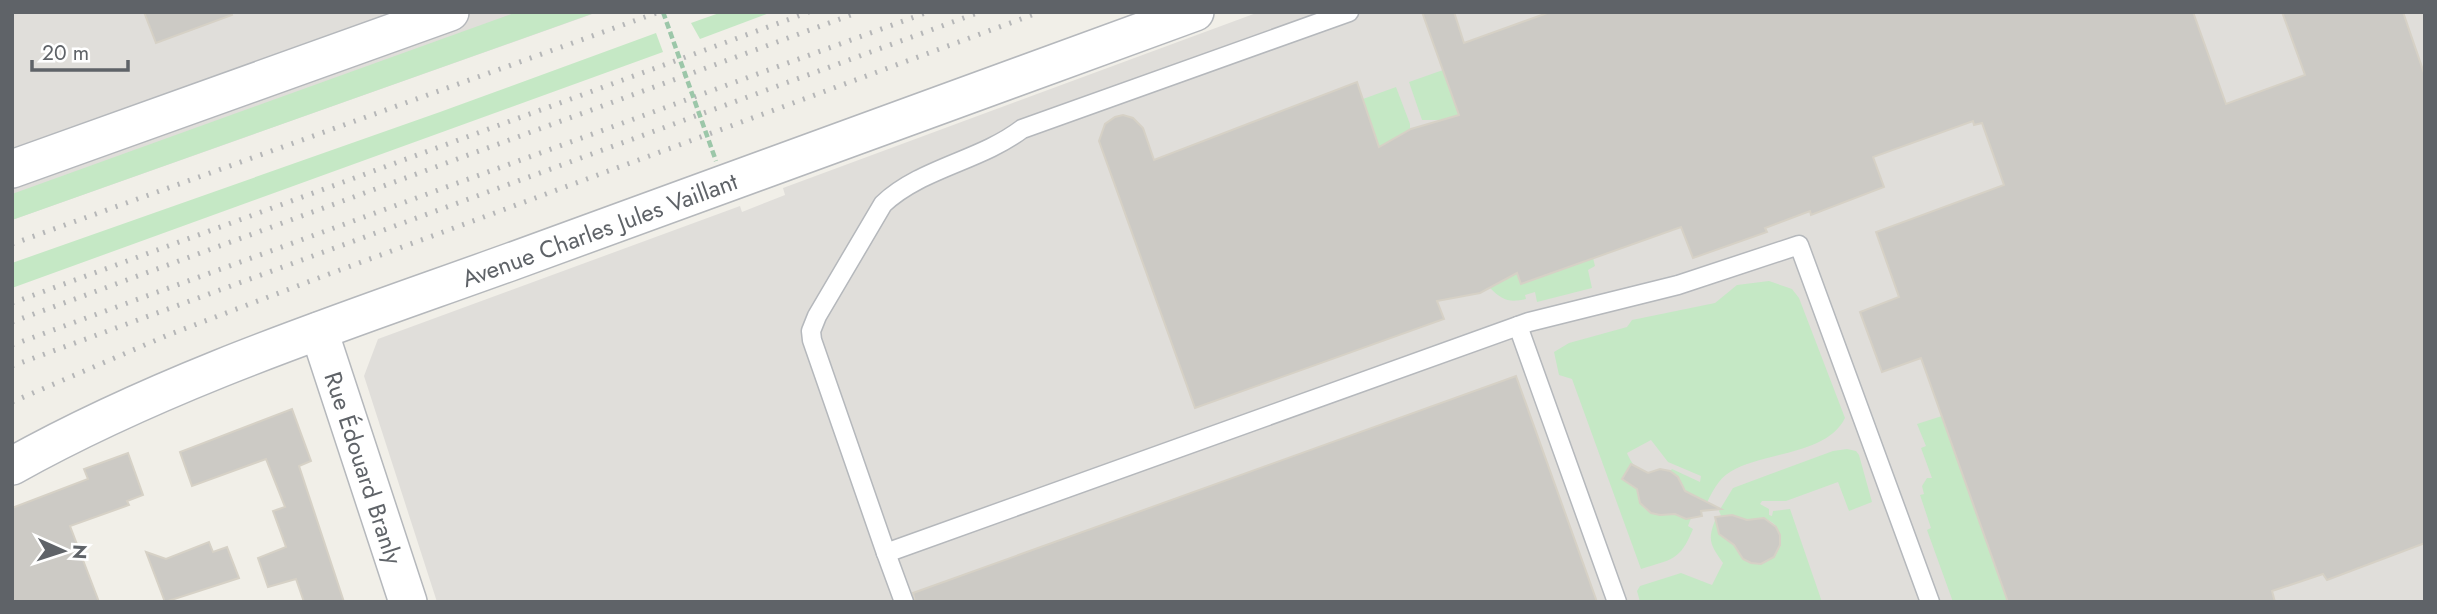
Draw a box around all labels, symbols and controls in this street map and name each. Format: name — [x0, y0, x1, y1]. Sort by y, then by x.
scale bar — [32, 28, 128, 72]
text: 20 m — [42, 38, 89, 68]
street label: Avenue Charles Jules Vaillant — [457, 163, 742, 295]
street label: Rue Édouard Branly — [316, 367, 412, 569]
north arrow — [28, 516, 98, 586]
text: N — [66, 544, 93, 560]

